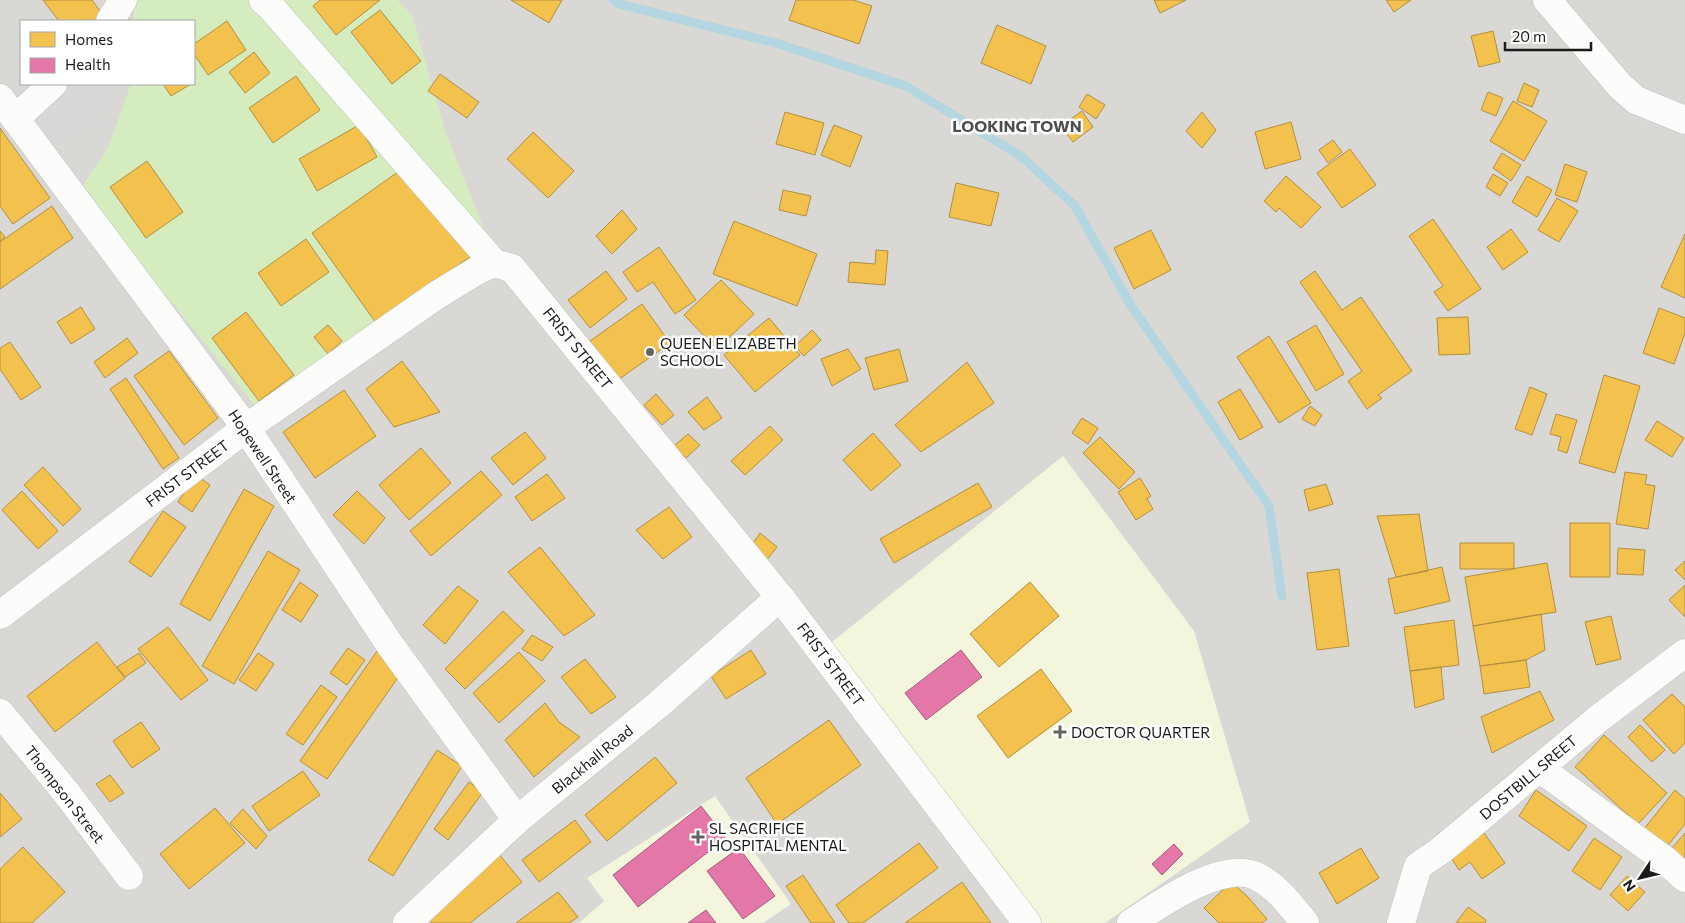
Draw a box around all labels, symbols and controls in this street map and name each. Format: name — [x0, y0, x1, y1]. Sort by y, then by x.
legend — [20, 20, 195, 85]
scale bar — [1505, 20, 1591, 52]
text: 20 m — [1512, 27, 1546, 45]
text: Homes — [65, 30, 113, 48]
text: Health — [65, 55, 111, 73]
district label: LOOKING TOWN — [952, 116, 1082, 135]
street label: FRIST STREET — [540, 304, 617, 393]
place label: QUEEN ELIZABETH SCHOOL — [660, 334, 797, 369]
marker: QUEEN ELIZABETH SCHOOL — [644, 346, 656, 358]
street label: Hopewell Street — [225, 406, 301, 506]
street label: FRIST STREET — [142, 436, 233, 510]
street label: FRIST STREET — [794, 619, 868, 710]
street label: Blackhall Road — [548, 721, 636, 797]
place label: DOCTOR QUARTER — [1071, 723, 1210, 741]
marker: DOCTOR QUARTER — [1053, 725, 1067, 739]
street label: DOSTBILL SREET — [1476, 731, 1581, 823]
street label: Thompson Street — [21, 742, 109, 846]
place label: SL SACRIFICE HOSPITAL MENTAL — [709, 819, 847, 854]
marker: SL SACRIFICE HOSPITAL MENTAL — [691, 830, 705, 844]
north arrow — [1615, 853, 1665, 903]
text: N — [1619, 877, 1639, 895]

